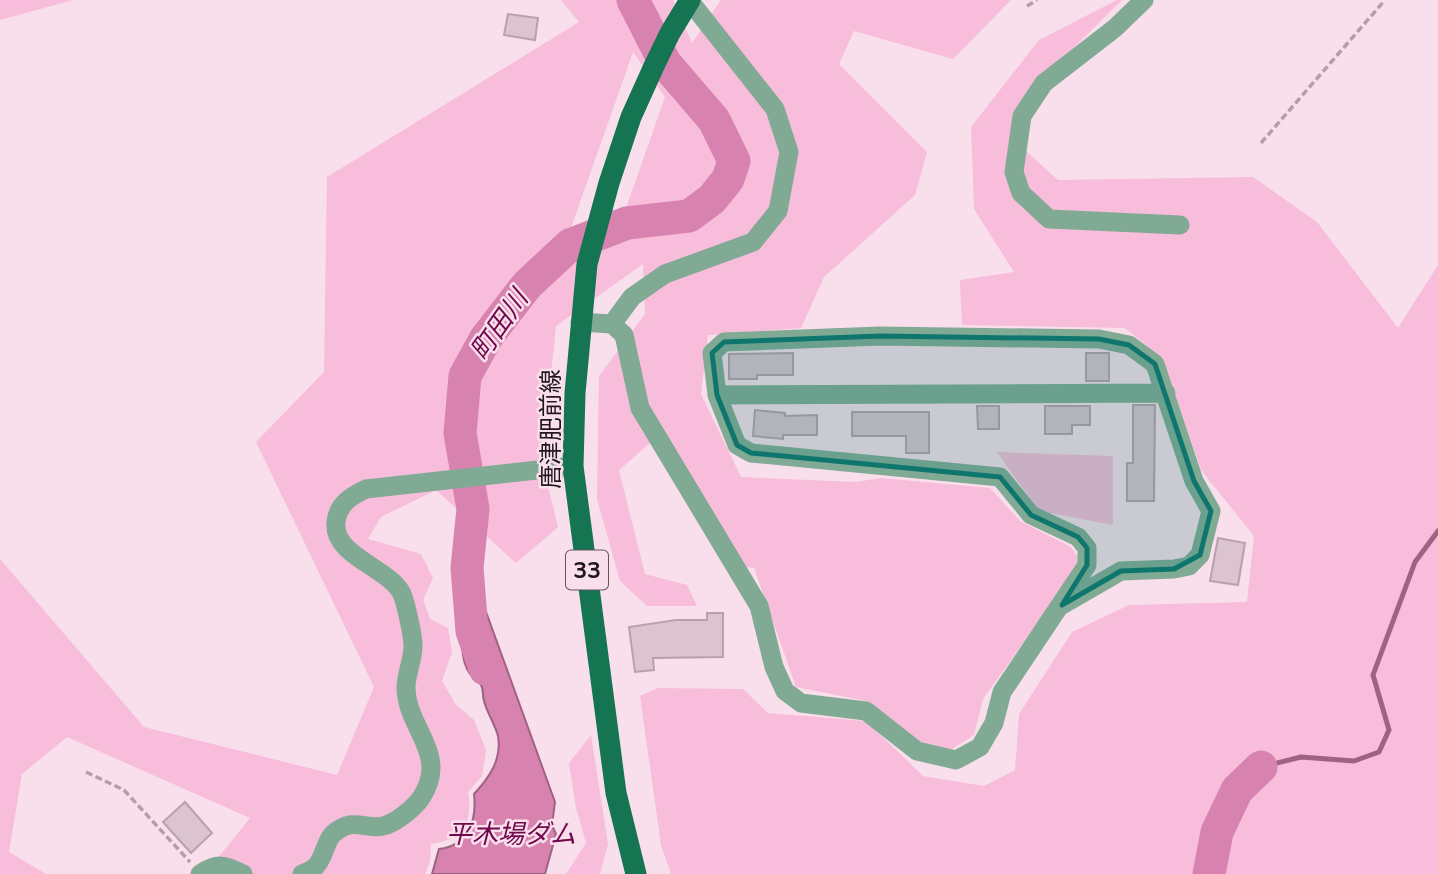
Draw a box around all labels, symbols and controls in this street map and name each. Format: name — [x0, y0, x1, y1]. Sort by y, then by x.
water label: 町田川 — [463, 281, 536, 366]
street label: 唐津肥前線 — [535, 369, 565, 489]
road number: 33 — [566, 550, 608, 590]
water label: 平木場ダム — [446, 817, 576, 850]

